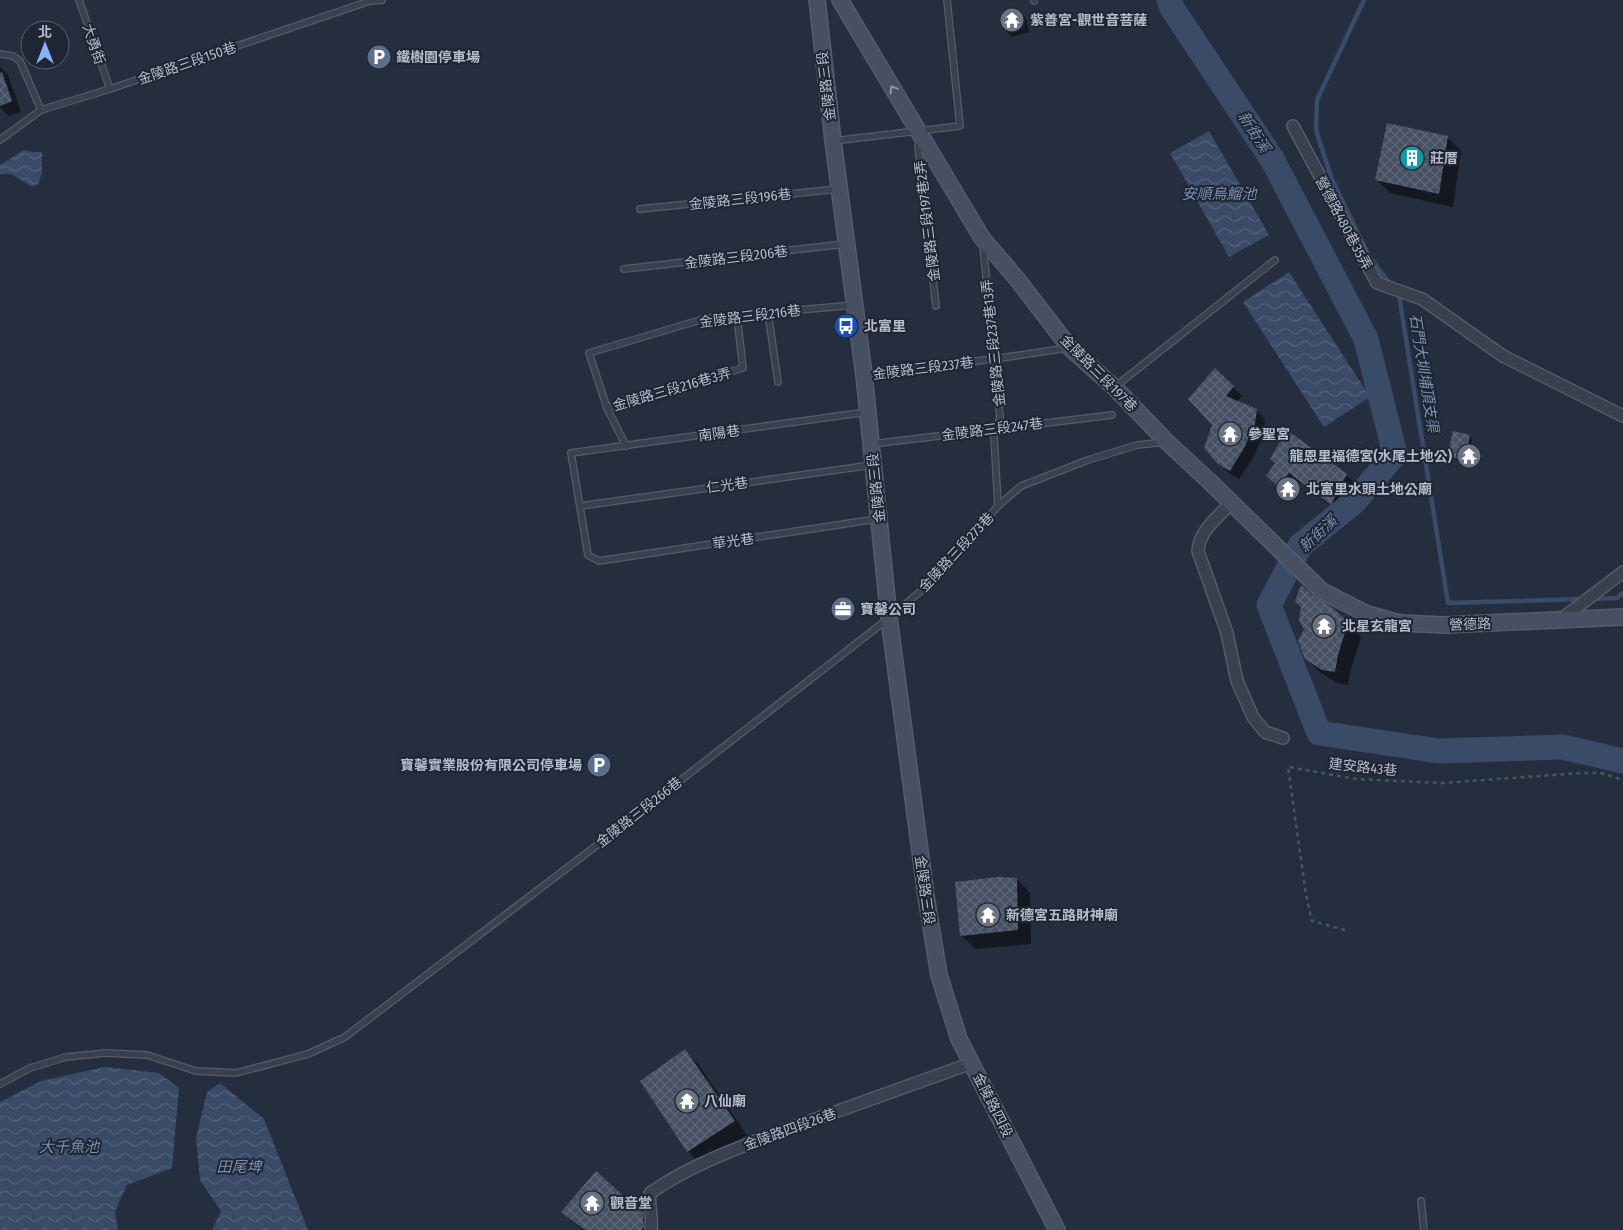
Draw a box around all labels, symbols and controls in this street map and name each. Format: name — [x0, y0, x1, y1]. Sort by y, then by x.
temple icon: 紫善宮-觀世音菩薩 — [999, 7, 1025, 33]
place label: 紫善宮-觀世音菩薩 — [1030, 12, 1147, 29]
north arrow — [20, 20, 70, 70]
street label: 大勇街 — [79, 22, 108, 67]
text: 北 — [38, 24, 52, 41]
street label: 金陵路三段150巷 — [136, 39, 239, 88]
parking icon: 鐵樹園停車場 — [366, 44, 392, 70]
place label: 鐵樹園停車場 — [396, 49, 480, 66]
street label: 金陵路三段 — [814, 50, 839, 122]
one-way arrow — [890, 85, 900, 94]
water label: 新街溪 — [1234, 108, 1275, 157]
building icon: 莊厝 — [1399, 145, 1425, 171]
place label: 莊厝 — [1430, 150, 1458, 167]
street label: 金陵路三段197巷2弄 — [912, 159, 943, 282]
street label: 營德路480巷35弄 — [1312, 173, 1375, 273]
water label: 安順烏鰡池 — [1181, 185, 1258, 203]
street label: 金陵路三段196巷 — [688, 186, 792, 213]
street label: 金陵路三段206巷 — [683, 243, 789, 272]
street label: 金陵路三段237巷13弄 — [978, 278, 1009, 407]
street label: 金陵路三段216巷 — [698, 302, 802, 331]
water label: 石門大圳埔頂支渠 — [1406, 312, 1443, 436]
bus stop icon: 北富里 — [833, 313, 859, 339]
place label: 北富里 — [864, 318, 906, 335]
street label: 金陵路三段197巷 — [1057, 331, 1141, 415]
street label: 金陵路三段237巷 — [871, 354, 975, 383]
street label: 金陵路三段216巷3弄 — [611, 364, 733, 415]
street label: 金陵路三段247巷 — [940, 415, 1044, 444]
temple icon: 參聖宮 — [1217, 421, 1243, 447]
street label: 南陽巷 — [697, 422, 741, 445]
place label: 參聖宮 — [1248, 426, 1290, 443]
temple icon: 龍恩里福德宮(水尾土地公) — [1456, 443, 1482, 469]
place label: 龍恩里福德宮(水尾土地公) — [1290, 448, 1452, 465]
street label: 金陵路三段 — [864, 452, 889, 524]
street label: 仁光巷 — [705, 474, 749, 497]
temple icon: 北富里水頭土地公廟 — [1275, 476, 1301, 502]
place label: 北富里水頭土地公廟 — [1306, 481, 1432, 498]
street label: 金陵路三段273巷 — [915, 509, 997, 595]
water label: 新街溪 — [1295, 511, 1342, 556]
street label: 華光巷 — [711, 530, 755, 553]
office icon: 寶馨公司 — [830, 596, 856, 622]
place label: 寶馨公司 — [860, 601, 916, 618]
temple icon: 北星玄龍宮 — [1311, 613, 1337, 639]
street label: 營德路 — [1449, 615, 1491, 634]
place label: 北星玄龍宮 — [1342, 618, 1412, 635]
parking icon: 寶馨實業股份有限公司停車場 — [586, 752, 612, 778]
street label: 建安路43巷 — [1328, 755, 1398, 780]
place label: 寶馨實業股份有限公司停車場 — [400, 757, 582, 774]
street label: 金陵路三段266巷 — [593, 774, 686, 851]
street label: 金陵路三段 — [911, 854, 938, 926]
temple icon: 新德宮五路財神廟 — [975, 902, 1001, 928]
place label: 新德宮五路財神廟 — [1006, 907, 1118, 924]
street label: 金陵路四段 — [969, 1070, 1016, 1140]
temple icon: 八仙廟 — [674, 1088, 700, 1114]
place label: 八仙廟 — [704, 1093, 746, 1110]
street label: 金陵路四段26巷 — [742, 1105, 839, 1154]
water label: 大千魚池 — [39, 1138, 101, 1156]
water label: 田尾埤 — [216, 1158, 263, 1176]
temple icon: 觀音堂 — [579, 1190, 605, 1216]
place label: 觀音堂 — [610, 1195, 652, 1212]

